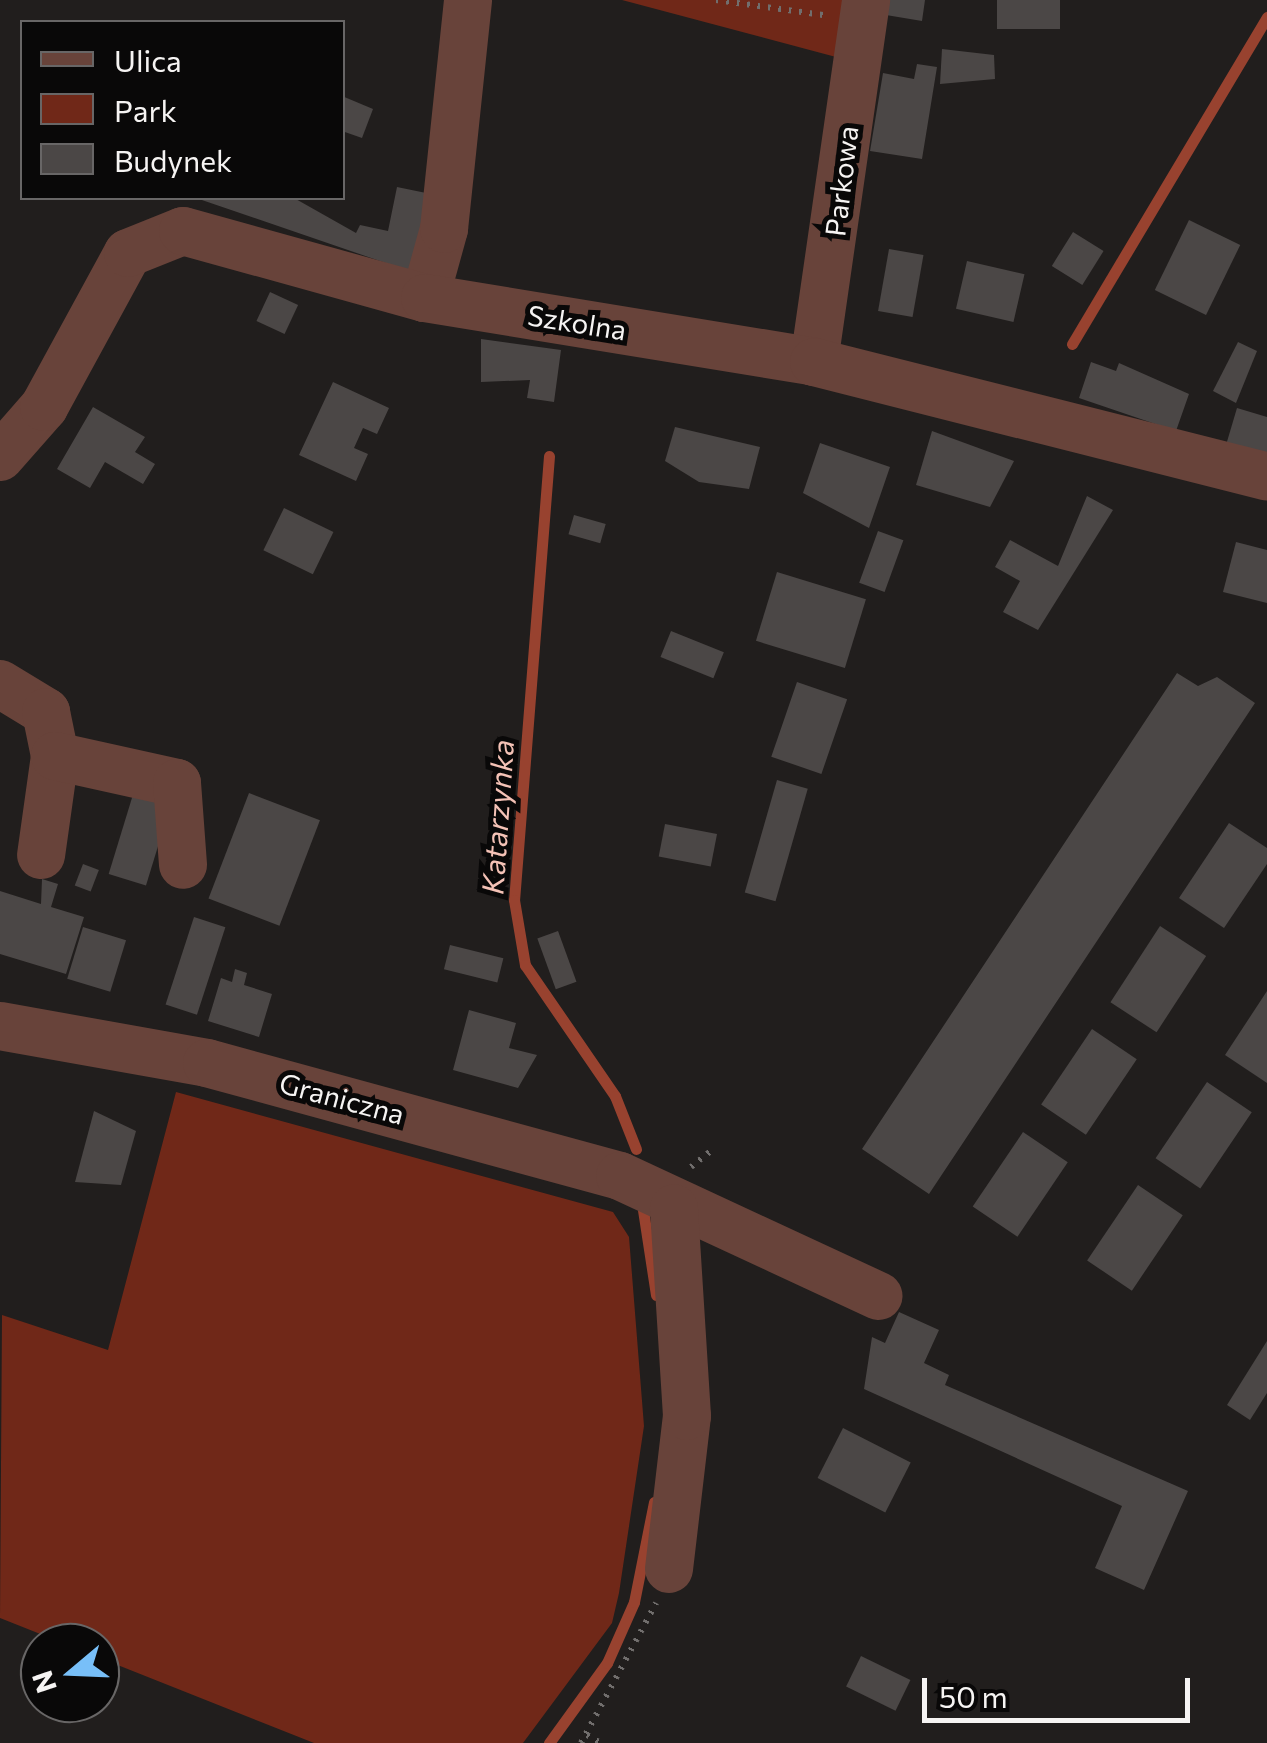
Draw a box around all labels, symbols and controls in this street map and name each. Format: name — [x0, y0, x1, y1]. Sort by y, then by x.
legend — [20, 20, 345, 200]
text: Ulica — [114, 41, 182, 78]
text: Park — [114, 91, 177, 128]
street label: Parkowa — [818, 124, 864, 238]
text: Budynek — [114, 141, 232, 178]
street label: Szkolna — [525, 298, 629, 346]
water label: Katarzynka — [474, 738, 520, 896]
street label: Graniczna — [276, 1065, 408, 1131]
north arrow — [20, 1623, 120, 1723]
scale bar — [927, 1658, 1194, 1720]
text: N — [24, 1667, 63, 1698]
text: 50 m — [939, 1677, 1008, 1714]

